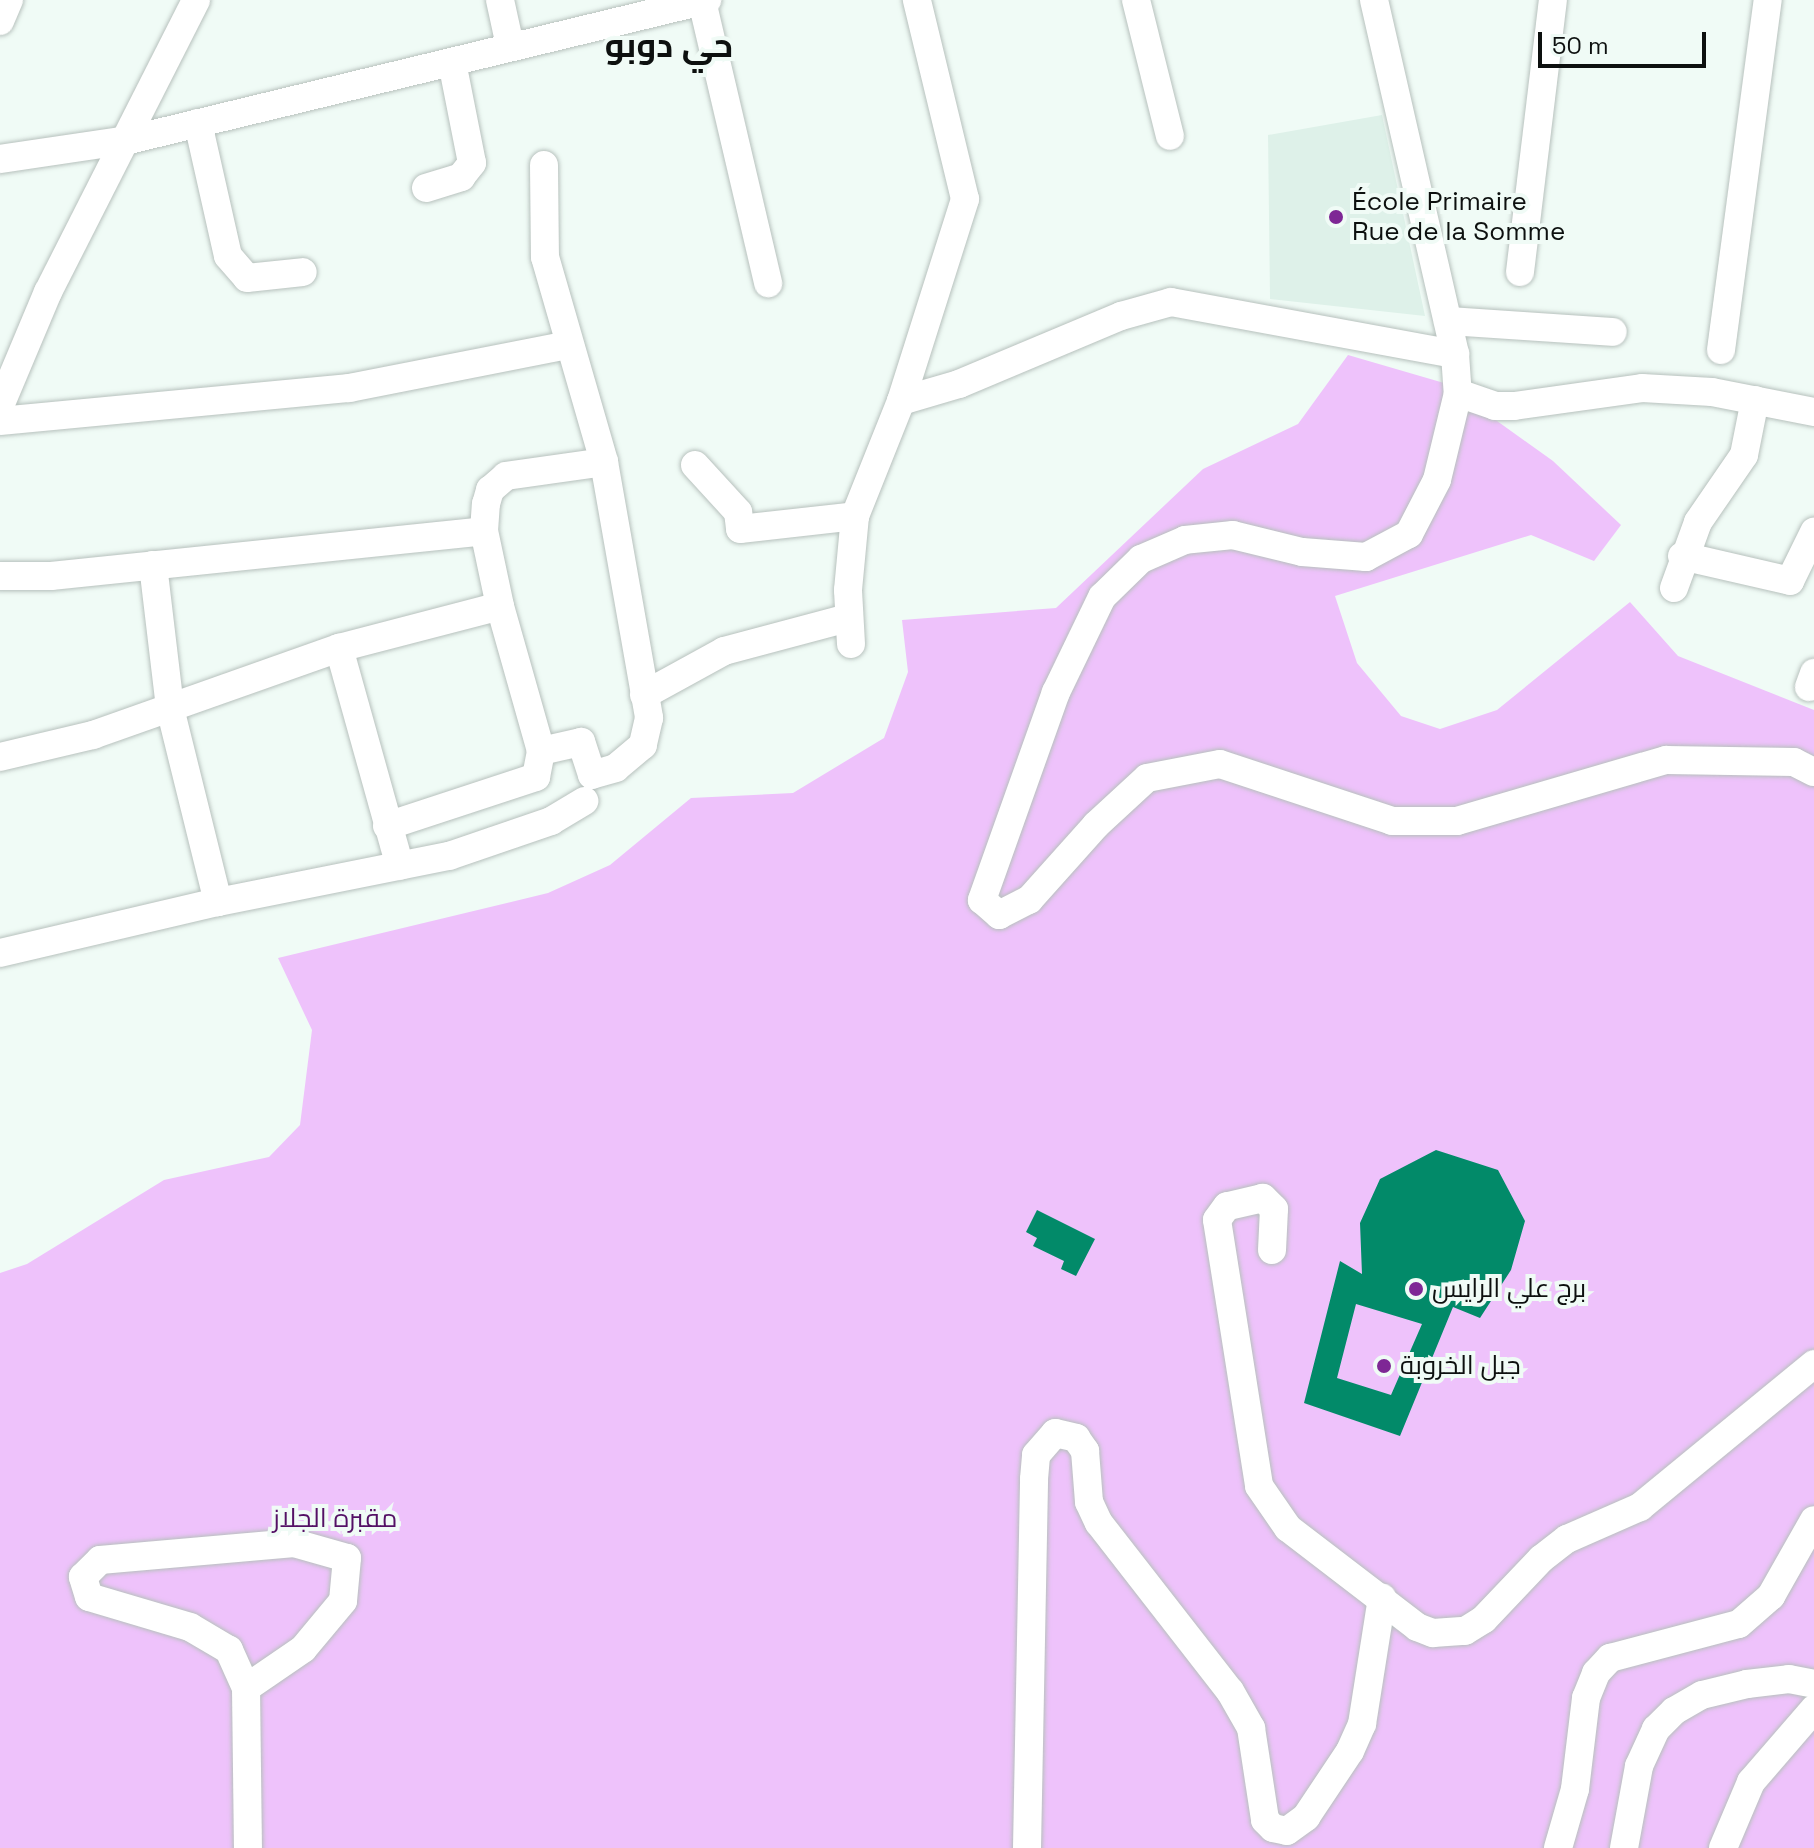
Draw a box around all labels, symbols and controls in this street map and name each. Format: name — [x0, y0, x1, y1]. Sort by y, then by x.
scale bar — [1542, 16, 1710, 66]
district label: حي دوبو — [605, 26, 733, 66]
text: 50 m — [1552, 30, 1609, 61]
place label: École Primaire Rue de la Somme — [1352, 186, 1565, 248]
marker: École Primaire Rue de la Somme — [1327, 208, 1345, 226]
place label: برج علي الرايس — [1432, 1273, 1586, 1305]
marker: برج علي الرايس — [1407, 1280, 1425, 1298]
place label: جبل الخروبة — [1400, 1350, 1521, 1382]
marker: جبل الخروبة — [1375, 1357, 1393, 1375]
park label: مقبرة الجلاز — [273, 1503, 397, 1535]

